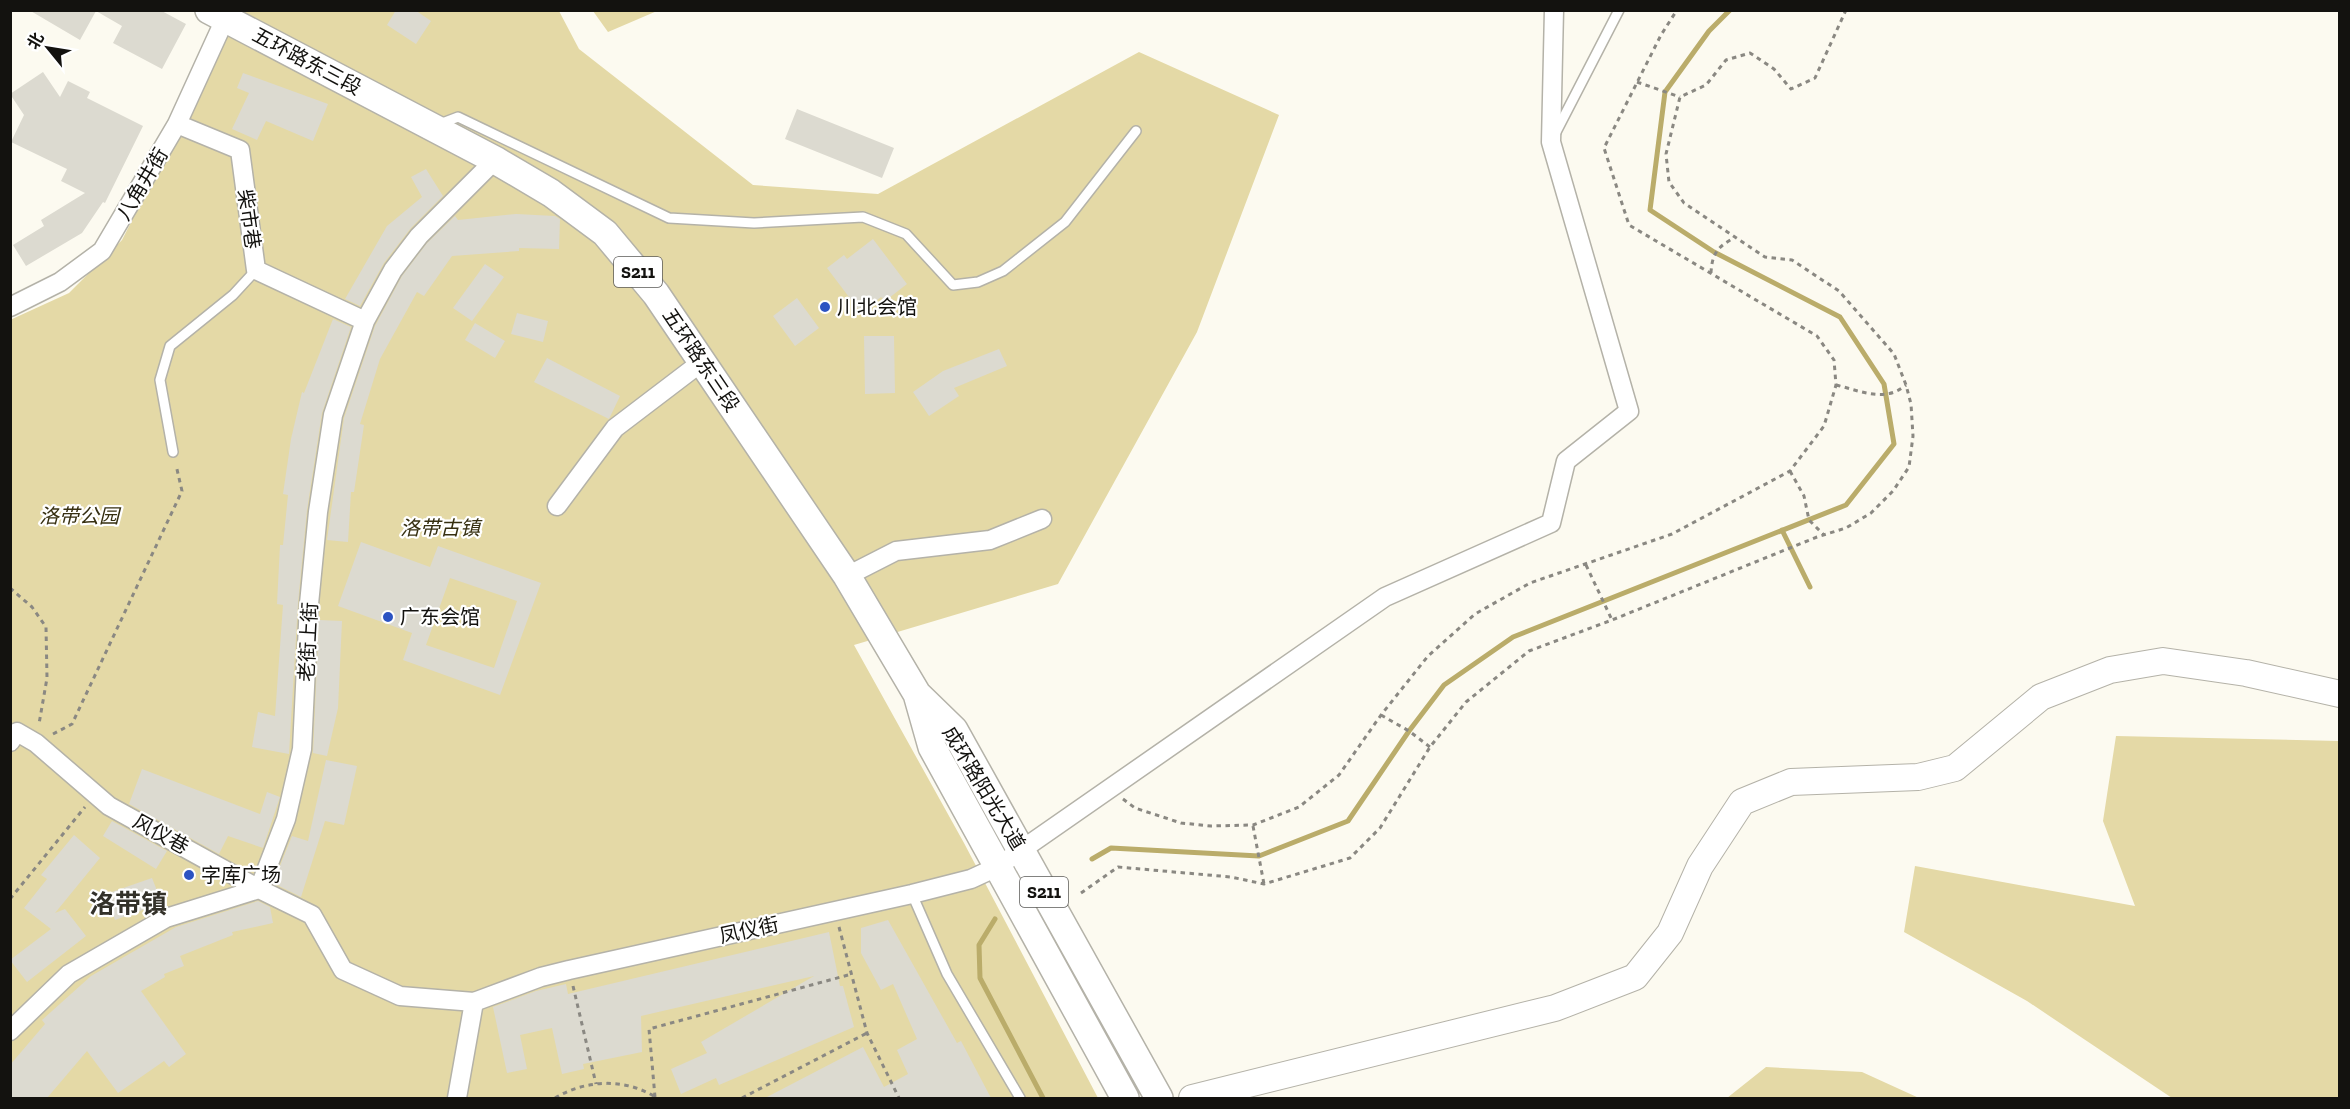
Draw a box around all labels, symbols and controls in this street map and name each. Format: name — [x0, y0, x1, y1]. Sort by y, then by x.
north arrow — [18, 18, 78, 78]
street label: 五环路东三段 — [248, 22, 366, 100]
text: 北 — [23, 29, 48, 52]
street label: 八角井街 — [111, 144, 173, 224]
street label: 柴市巷 — [233, 188, 265, 250]
road number: S211 — [614, 257, 662, 287]
place label: 川北会馆 — [837, 295, 917, 319]
marker: 川北会馆 — [818, 300, 832, 314]
street label: 五环路东三段 — [657, 304, 745, 416]
park label: 洛带公园 — [39, 504, 122, 528]
park label: 洛带古镇 — [400, 516, 483, 540]
street label: 老街上街 — [294, 601, 322, 683]
place label: 广东会馆 — [400, 605, 480, 629]
marker: 广东会馆 — [381, 610, 395, 624]
street label: 成环路阳光大道 — [938, 722, 1030, 854]
street label: 风仪巷 — [129, 809, 193, 859]
place label: 字库广场 — [201, 863, 281, 887]
marker: 字库广场 — [182, 868, 196, 882]
road number: S211 — [1020, 877, 1068, 907]
district label: 洛带镇 — [89, 888, 167, 920]
street label: 凤仪街 — [717, 912, 781, 948]

